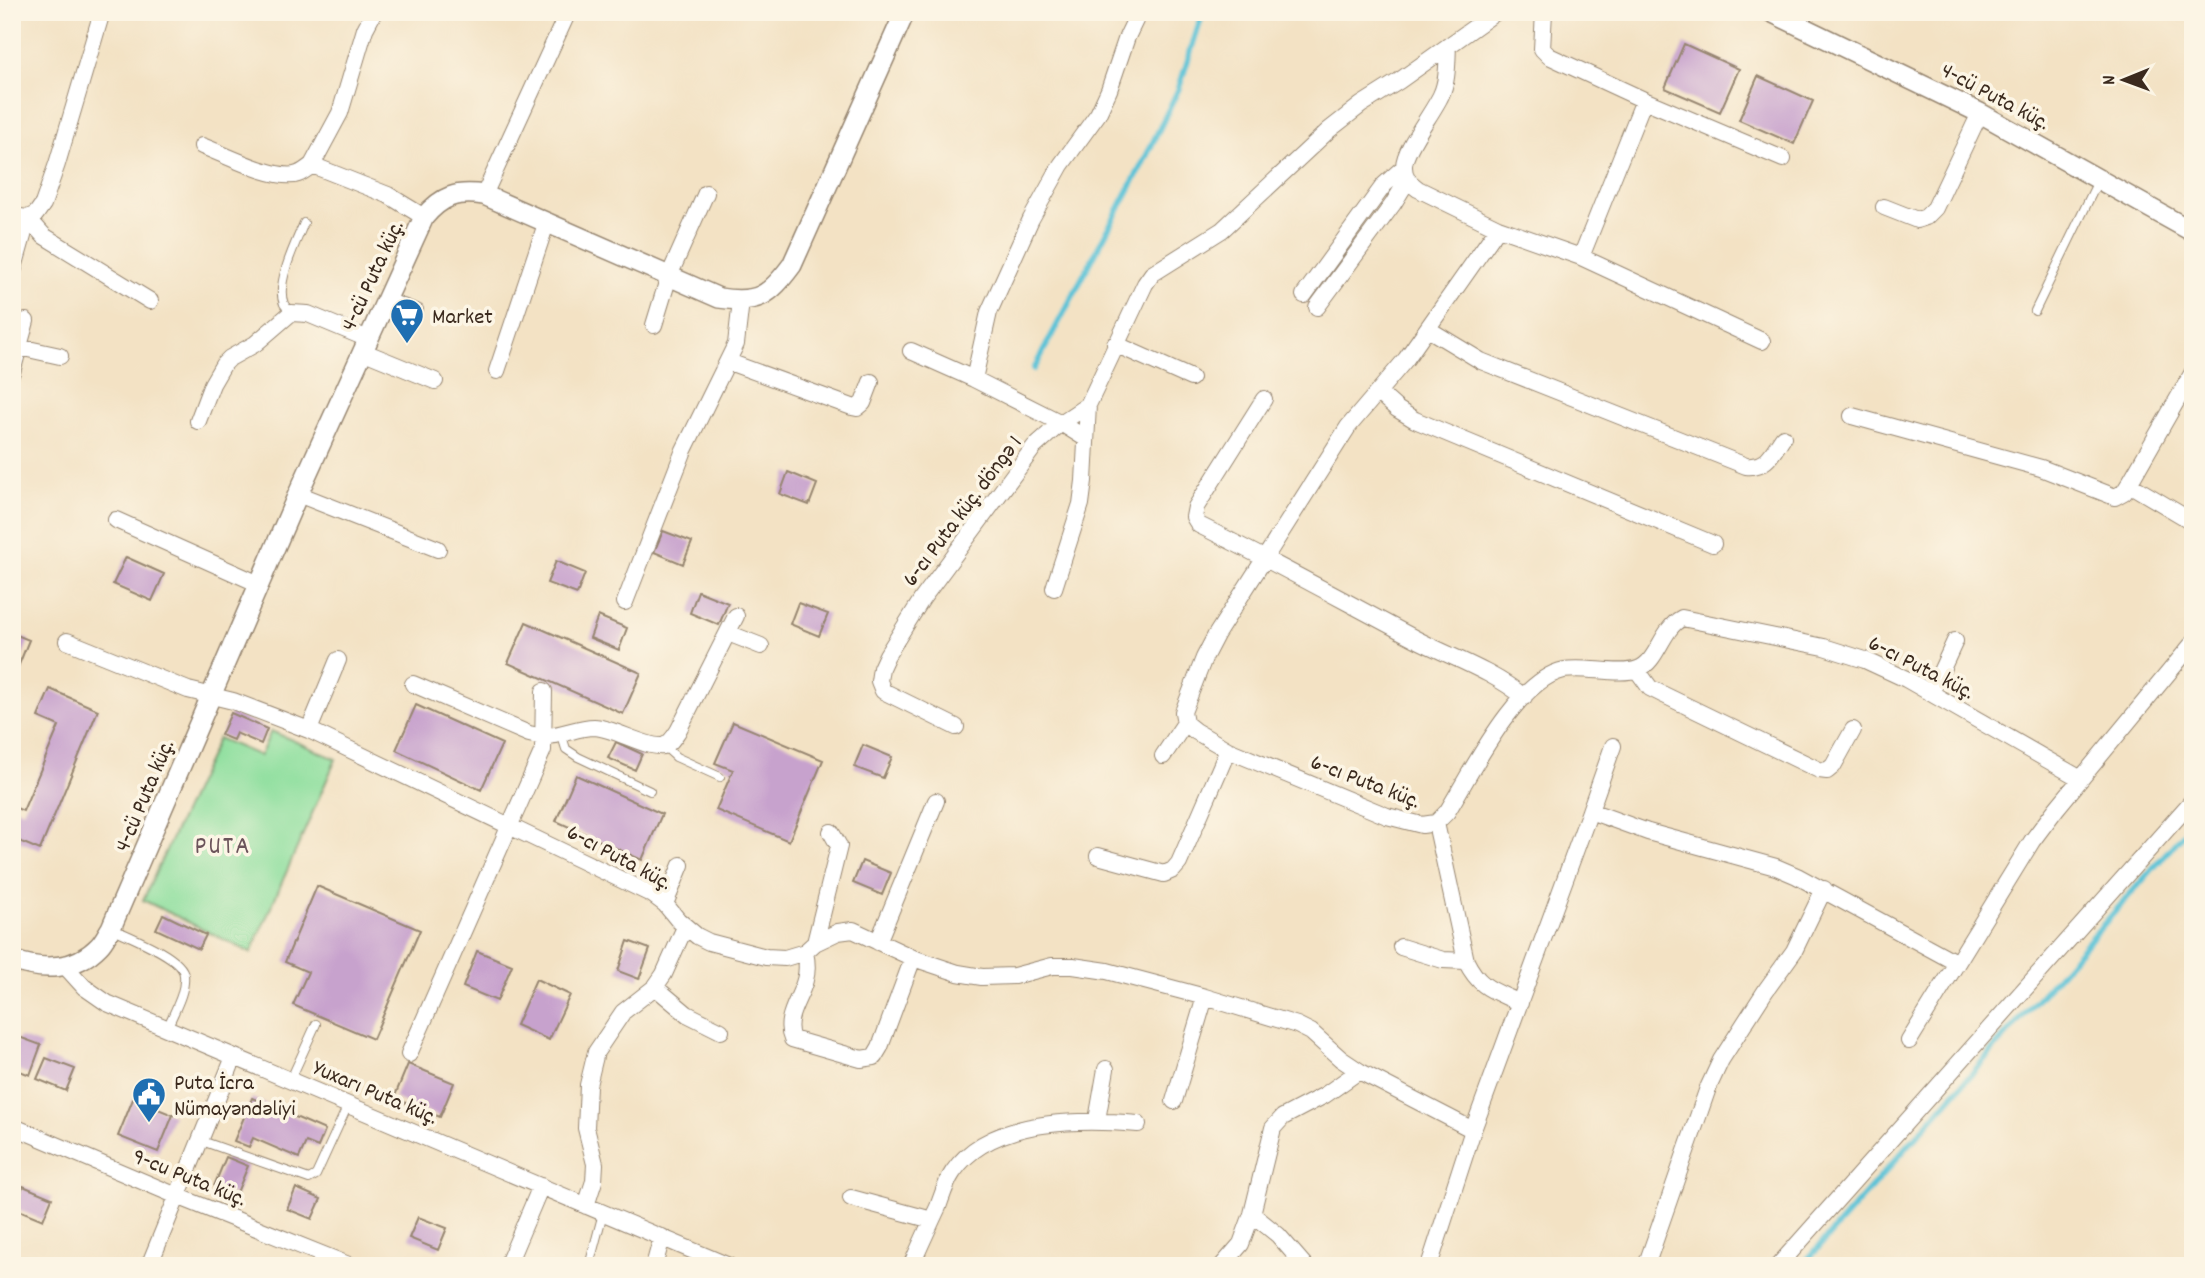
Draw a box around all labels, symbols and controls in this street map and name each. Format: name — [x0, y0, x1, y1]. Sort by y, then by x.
north arrow — [2090, 46, 2160, 116]
street label: 4-cü Puta küç. — [1934, 56, 2055, 141]
text: N — [2097, 75, 2124, 85]
street label: 4-cü Puta küç. — [334, 216, 414, 337]
supermarket icon: Market — [388, 296, 426, 345]
place label: Market — [432, 302, 493, 335]
street label: 6-cı Puta küç. döngə 1 — [896, 429, 1032, 595]
street label: 6-cı Puta küç. — [1862, 628, 1979, 710]
street label: 4-cü Puta küç. — [108, 735, 185, 858]
street label: 6-cı Puta küç. — [1305, 747, 1424, 819]
street label: 6-cı Puta küç. — [560, 817, 677, 901]
district label: PUTA — [195, 829, 251, 866]
street label: Yuxarı Puta küç. — [307, 1053, 442, 1135]
place label: Puta İcra Nümayəndəliyi — [174, 1068, 295, 1127]
public building icon: Puta İcra Nümayəndəliyi — [130, 1075, 168, 1124]
street label: 9-cu Puta küç. — [127, 1141, 251, 1217]

